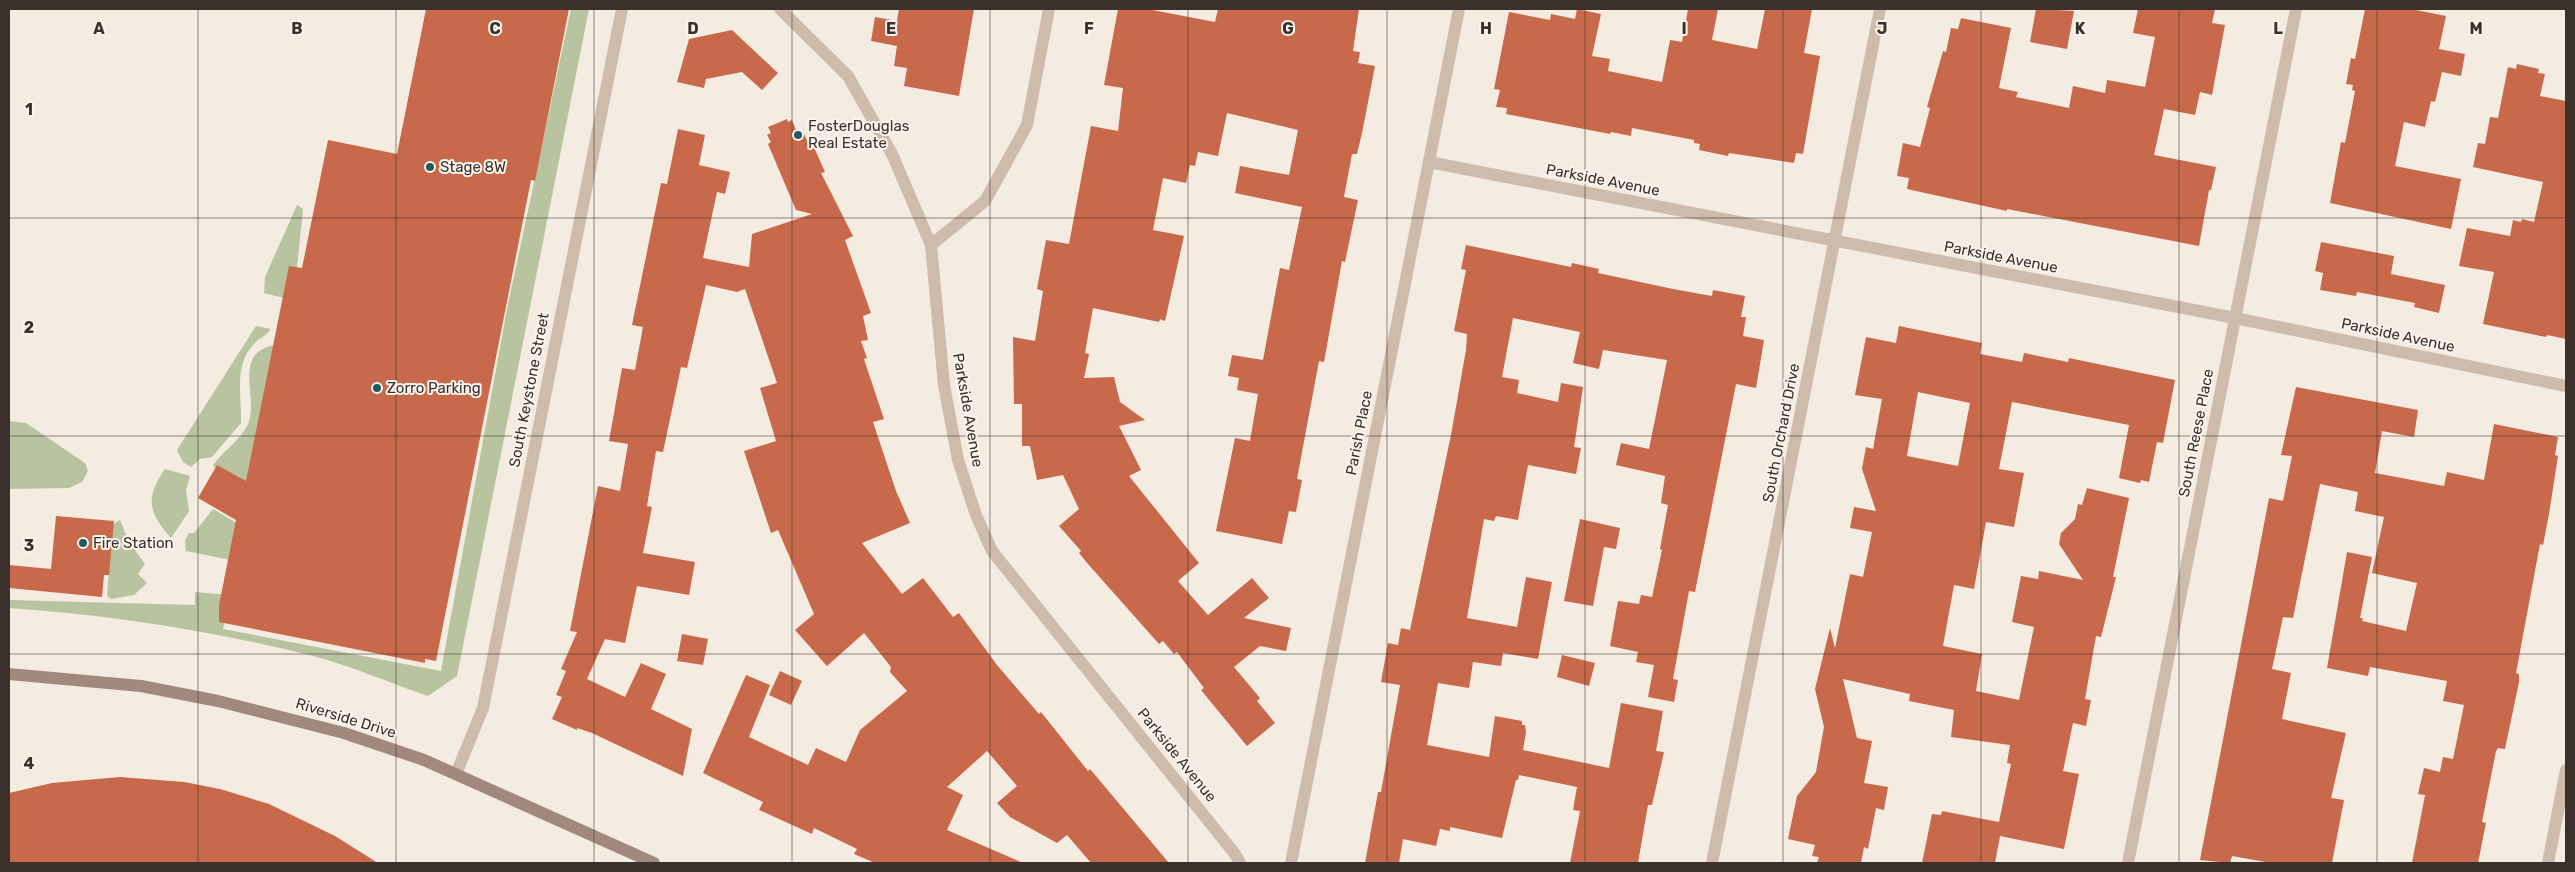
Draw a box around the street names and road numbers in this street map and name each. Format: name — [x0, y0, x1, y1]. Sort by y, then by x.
street label: Parkside Avenue — [1545, 160, 1661, 200]
street label: Parkside Avenue — [1943, 237, 2059, 277]
street label: South Keystone Street — [505, 311, 553, 469]
street label: Parkside Avenue — [2340, 314, 2456, 356]
street label: Parkside Avenue — [949, 352, 987, 468]
street label: South Orchard Drive — [1759, 362, 1803, 504]
street label: South Reese Place — [2175, 367, 2217, 499]
street label: Parish Place — [1342, 389, 1376, 477]
street label: Riverside Drive — [294, 694, 398, 742]
street label: Parkside Avenue — [1134, 704, 1220, 806]

